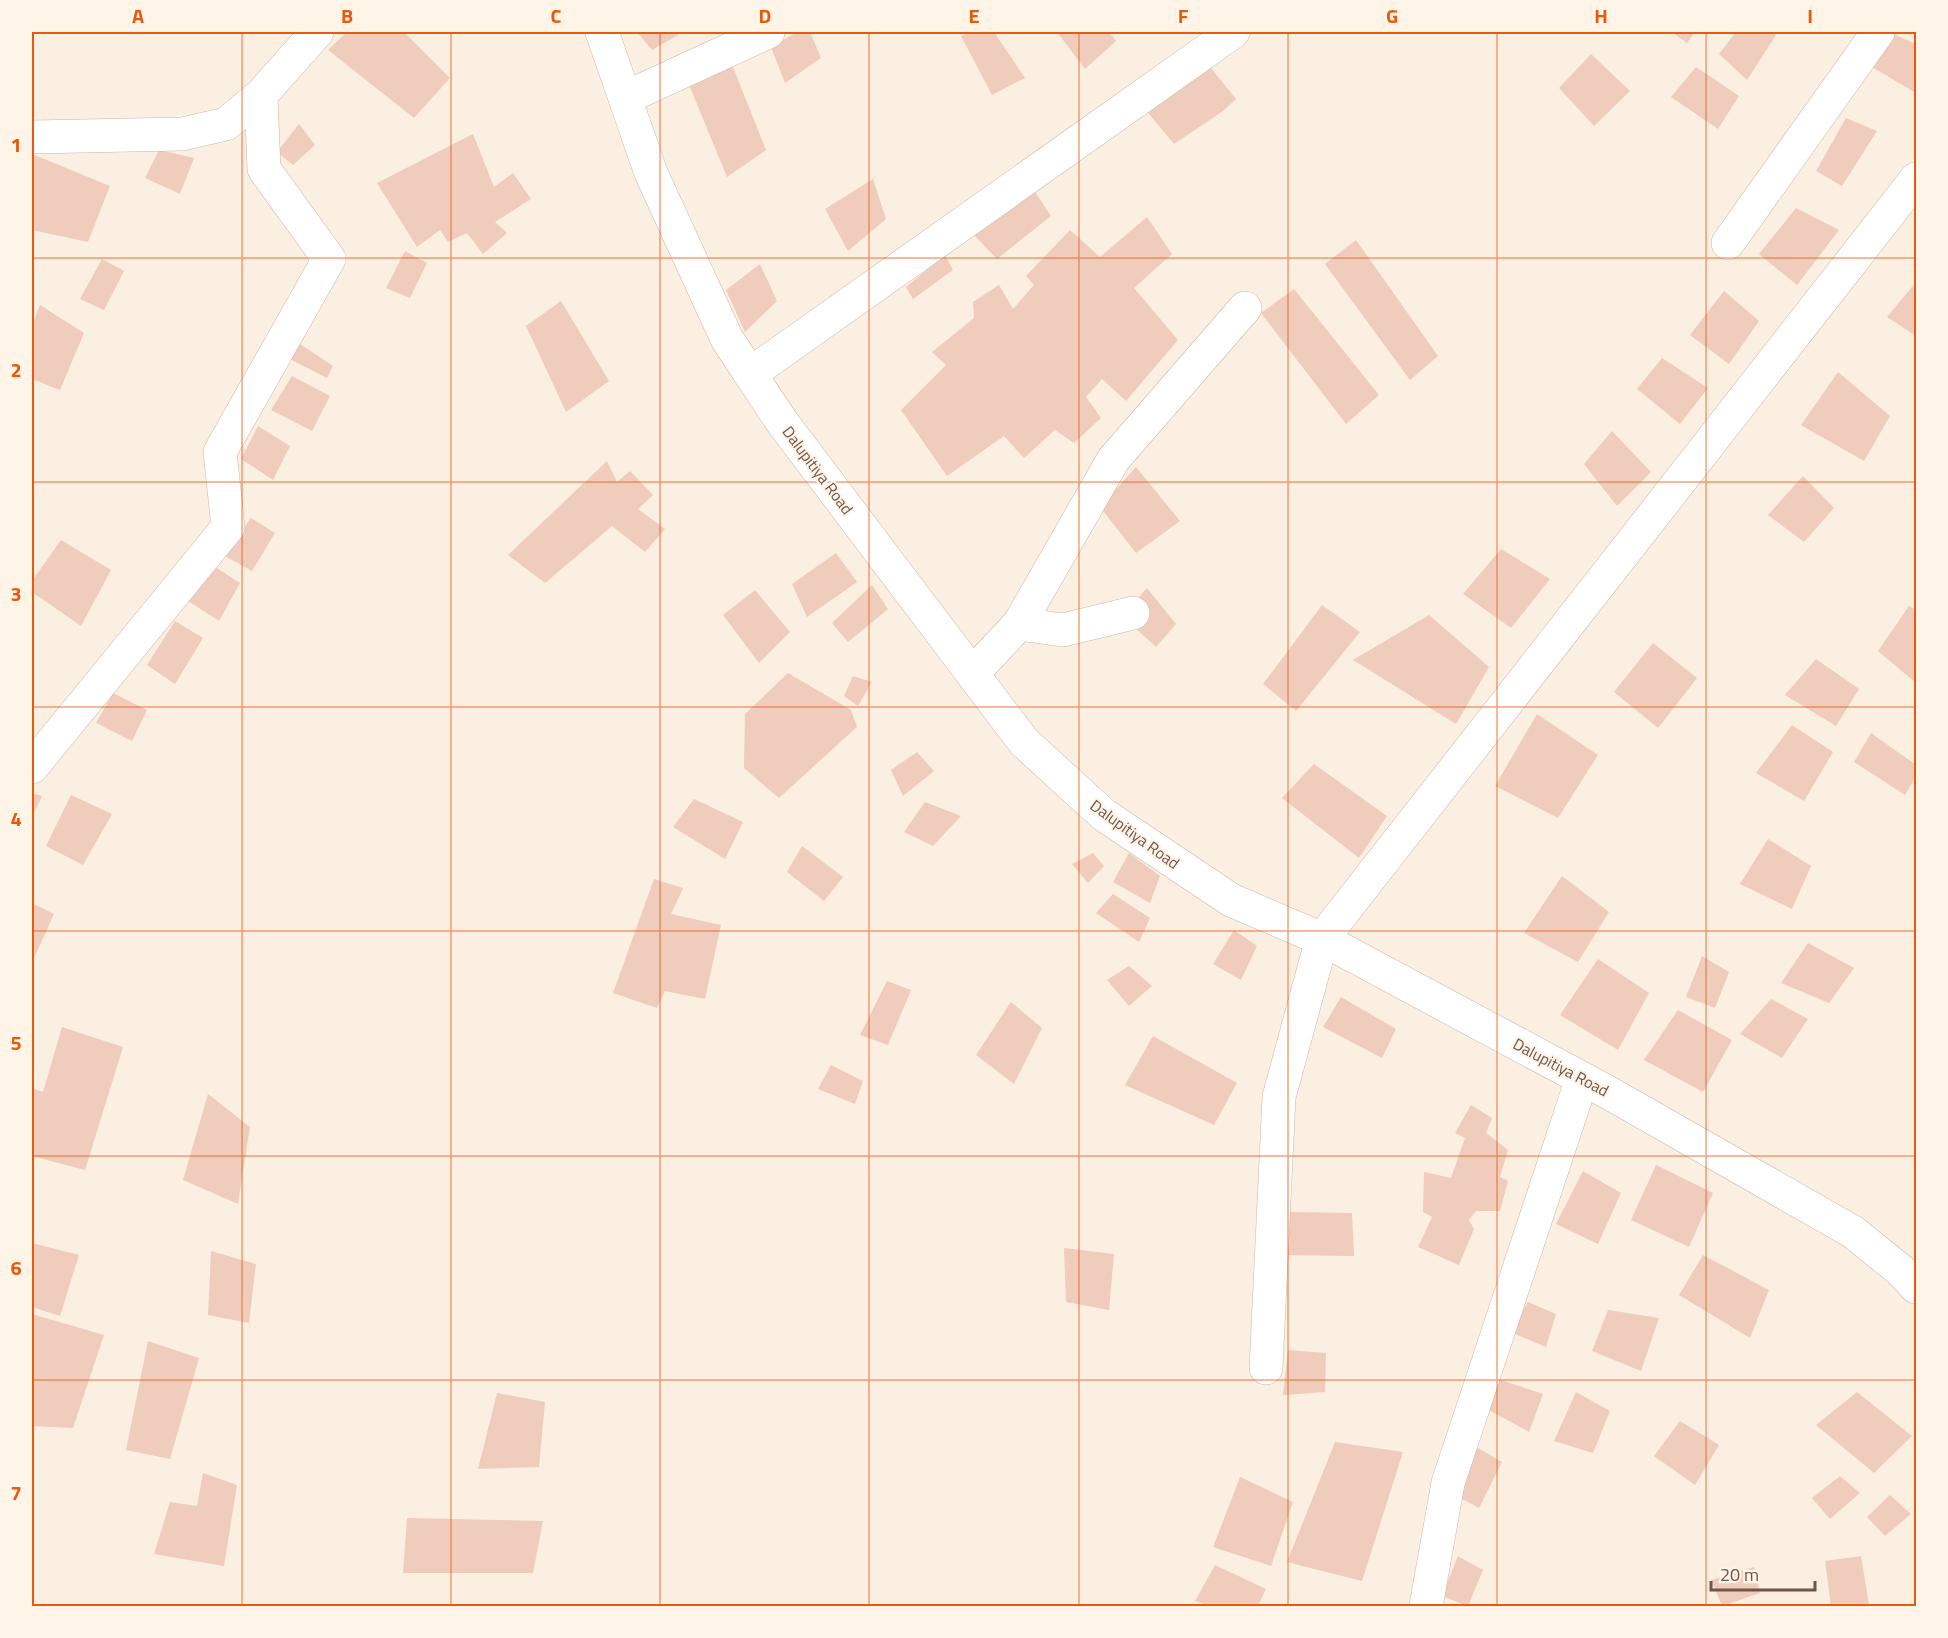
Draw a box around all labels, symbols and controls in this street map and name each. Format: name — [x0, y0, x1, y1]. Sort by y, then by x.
text: A — [132, 0, 144, 31]
text: B — [341, 0, 353, 31]
text: C — [551, 0, 562, 31]
text: D — [759, 0, 771, 31]
text: E — [968, 0, 980, 31]
text: F — [1178, 0, 1189, 31]
text: G — [1386, 0, 1398, 31]
text: H — [1594, 0, 1608, 31]
text: I — [1807, 0, 1813, 31]
text: 1 — [10, 129, 22, 160]
text: 2 — [10, 354, 22, 385]
street label: Dalupitiya Road — [777, 421, 859, 519]
text: 3 — [10, 578, 22, 609]
street label: Dalupitiya Road — [1085, 793, 1185, 875]
text: 4 — [10, 803, 22, 834]
text: 5 — [10, 1027, 22, 1058]
street label: Dalupitiya Road — [1509, 1032, 1613, 1102]
text: 6 — [10, 1252, 22, 1283]
text: 7 — [10, 1477, 22, 1508]
scale bar — [1711, 1554, 1814, 1592]
text: 20 m — [1720, 1561, 1759, 1588]

